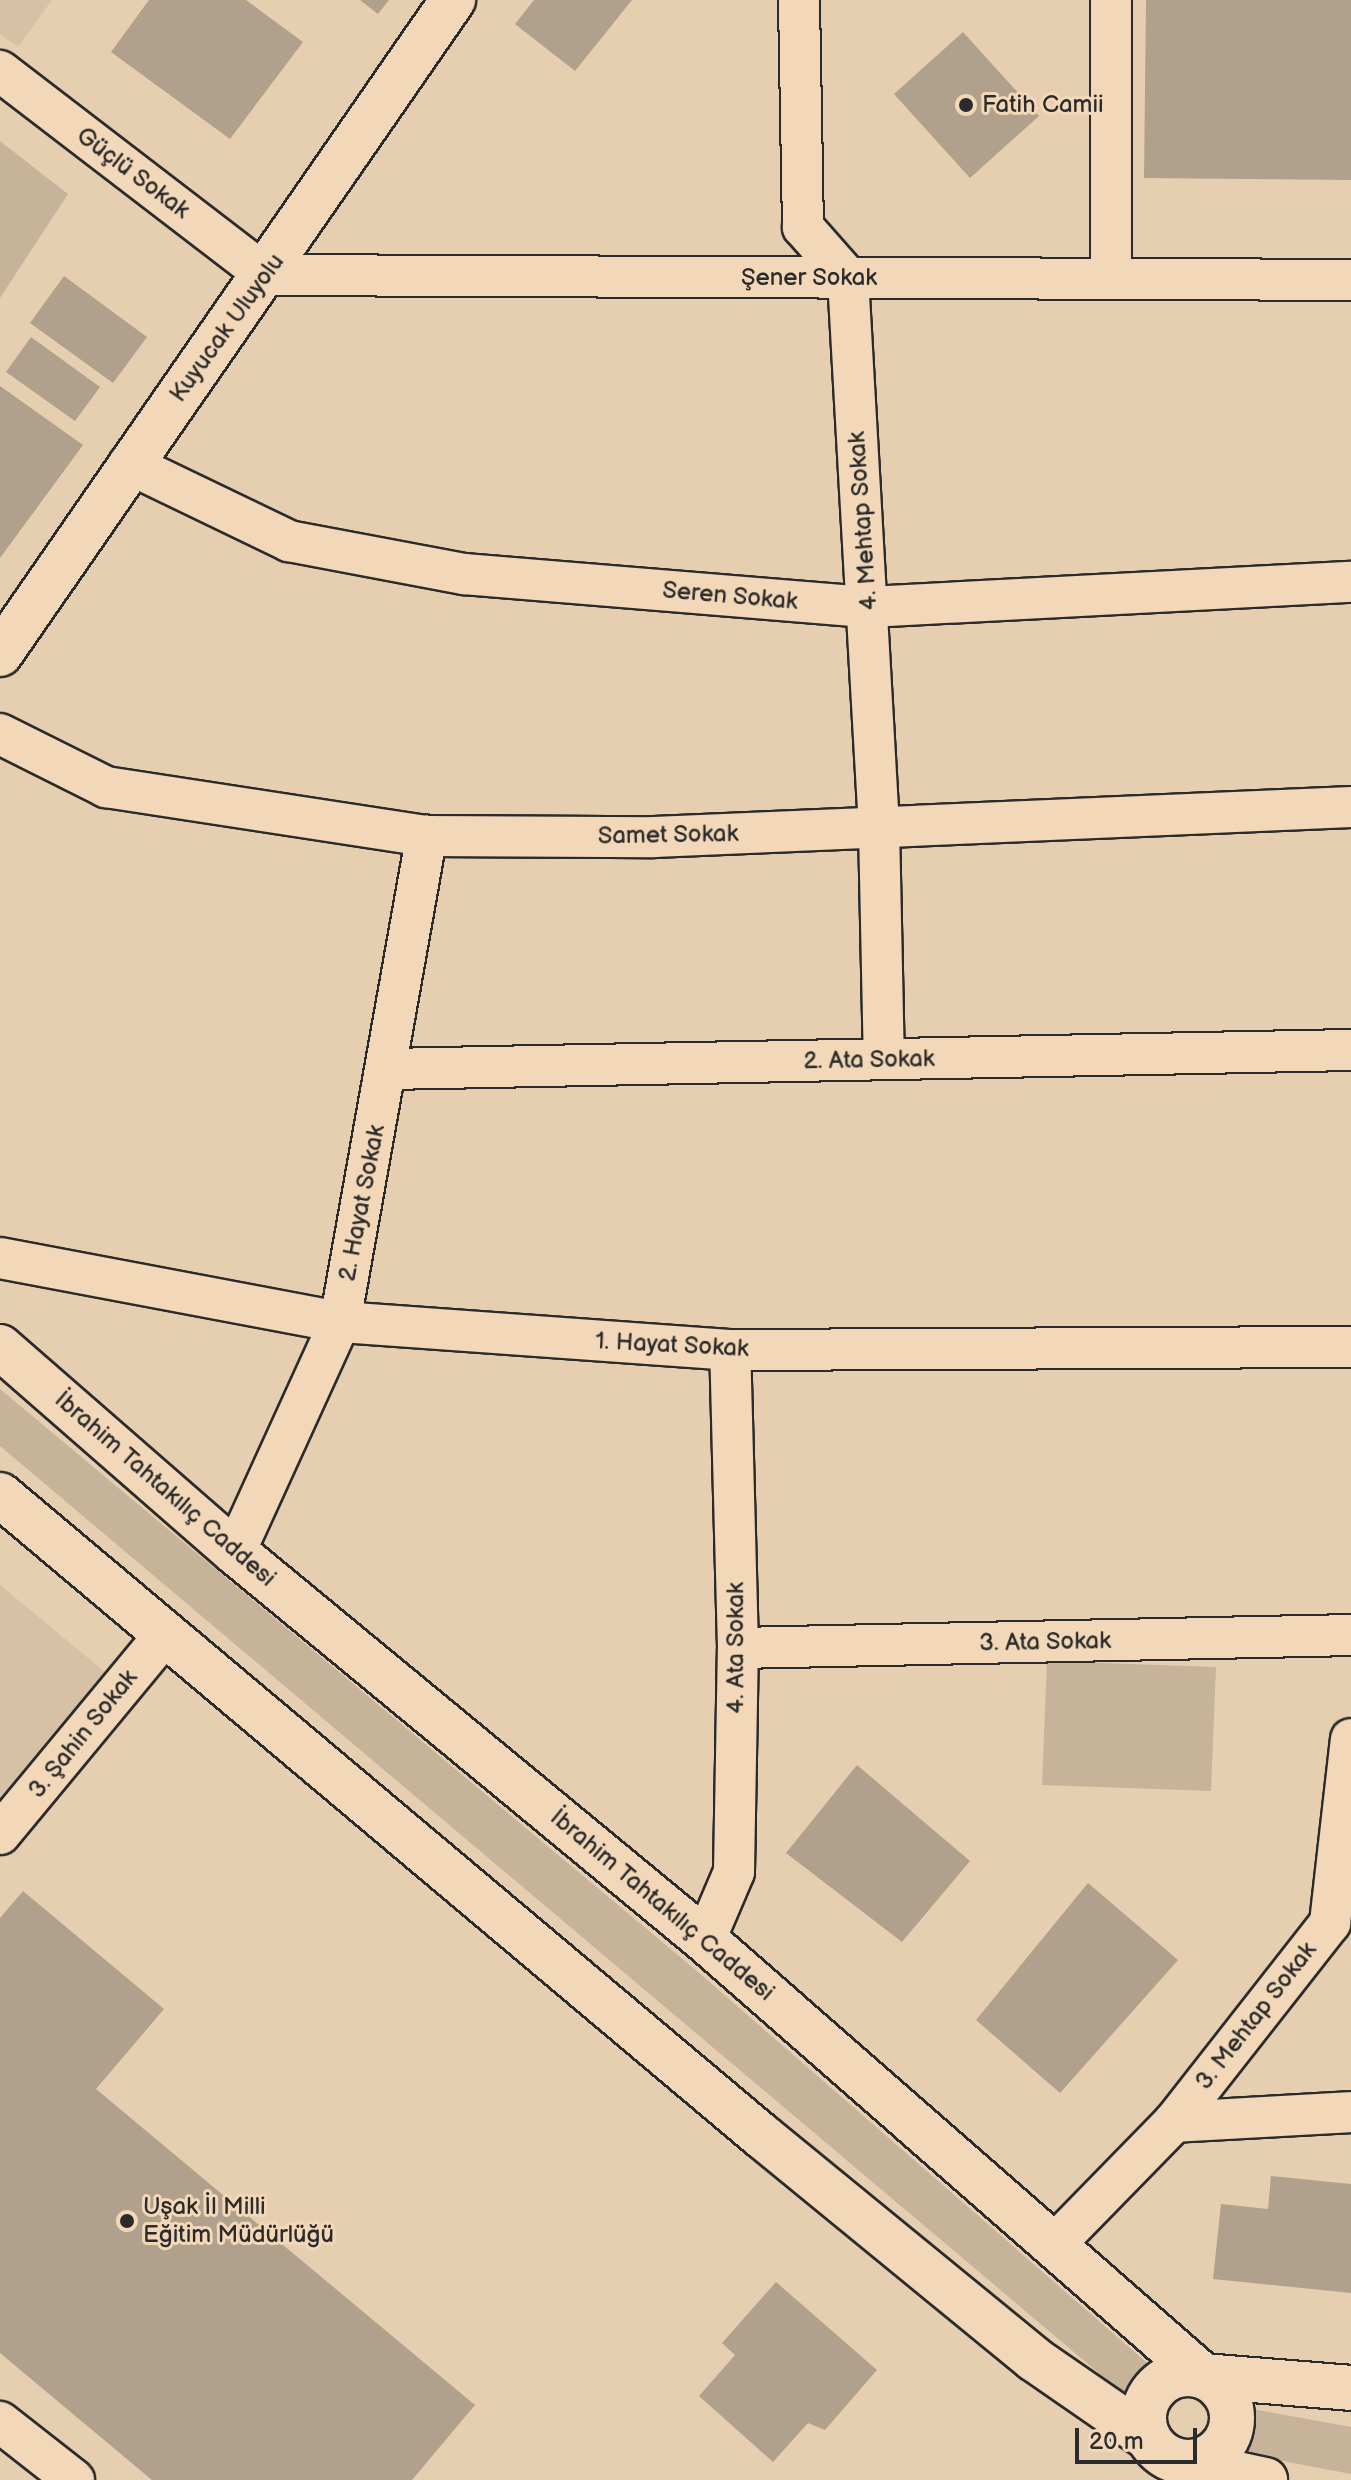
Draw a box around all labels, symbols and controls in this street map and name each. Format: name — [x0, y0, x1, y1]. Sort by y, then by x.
place label: Fatih Camii — [982, 91, 1104, 119]
marker: Fatih Camii — [957, 96, 975, 114]
street label: Güçlü Sokak — [71, 121, 195, 225]
street label: Kuyucak Uluyolu — [164, 248, 290, 408]
street label: Şener Sokak — [741, 264, 877, 292]
street label: 4. Mehtap Sokak — [842, 430, 884, 612]
street label: Seren Sokak — [661, 576, 799, 616]
street label: Samet Sokak — [597, 819, 739, 851]
street label: 2. Ata Sokak — [803, 1044, 935, 1076]
street label: 2. Hayat Sokak — [333, 1122, 391, 1284]
street label: 1. Hayat Sokak — [594, 1327, 750, 1363]
street label: İbrahim Tahtakılıç Caddesi — [48, 1385, 282, 1593]
street label: 4. Ata Sokak — [722, 1582, 750, 1714]
street label: 3. Ata Sokak — [979, 1626, 1111, 1658]
street label: 3. Şahin Sokak — [22, 1664, 144, 1804]
street label: İbrahim Tahtakılıç Caddesi — [544, 1803, 780, 2007]
street label: 3. Mehtap Sokak — [1189, 1936, 1323, 2096]
place label: Uşak İl Milli Eğitim Müdürlüğü — [143, 2193, 334, 2249]
marker: Uşak İl Milli Eğitim Müdürlüğü — [118, 2212, 136, 2230]
scale bar — [1079, 2412, 1201, 2462]
text: 20 m — [1089, 2427, 1144, 2456]

